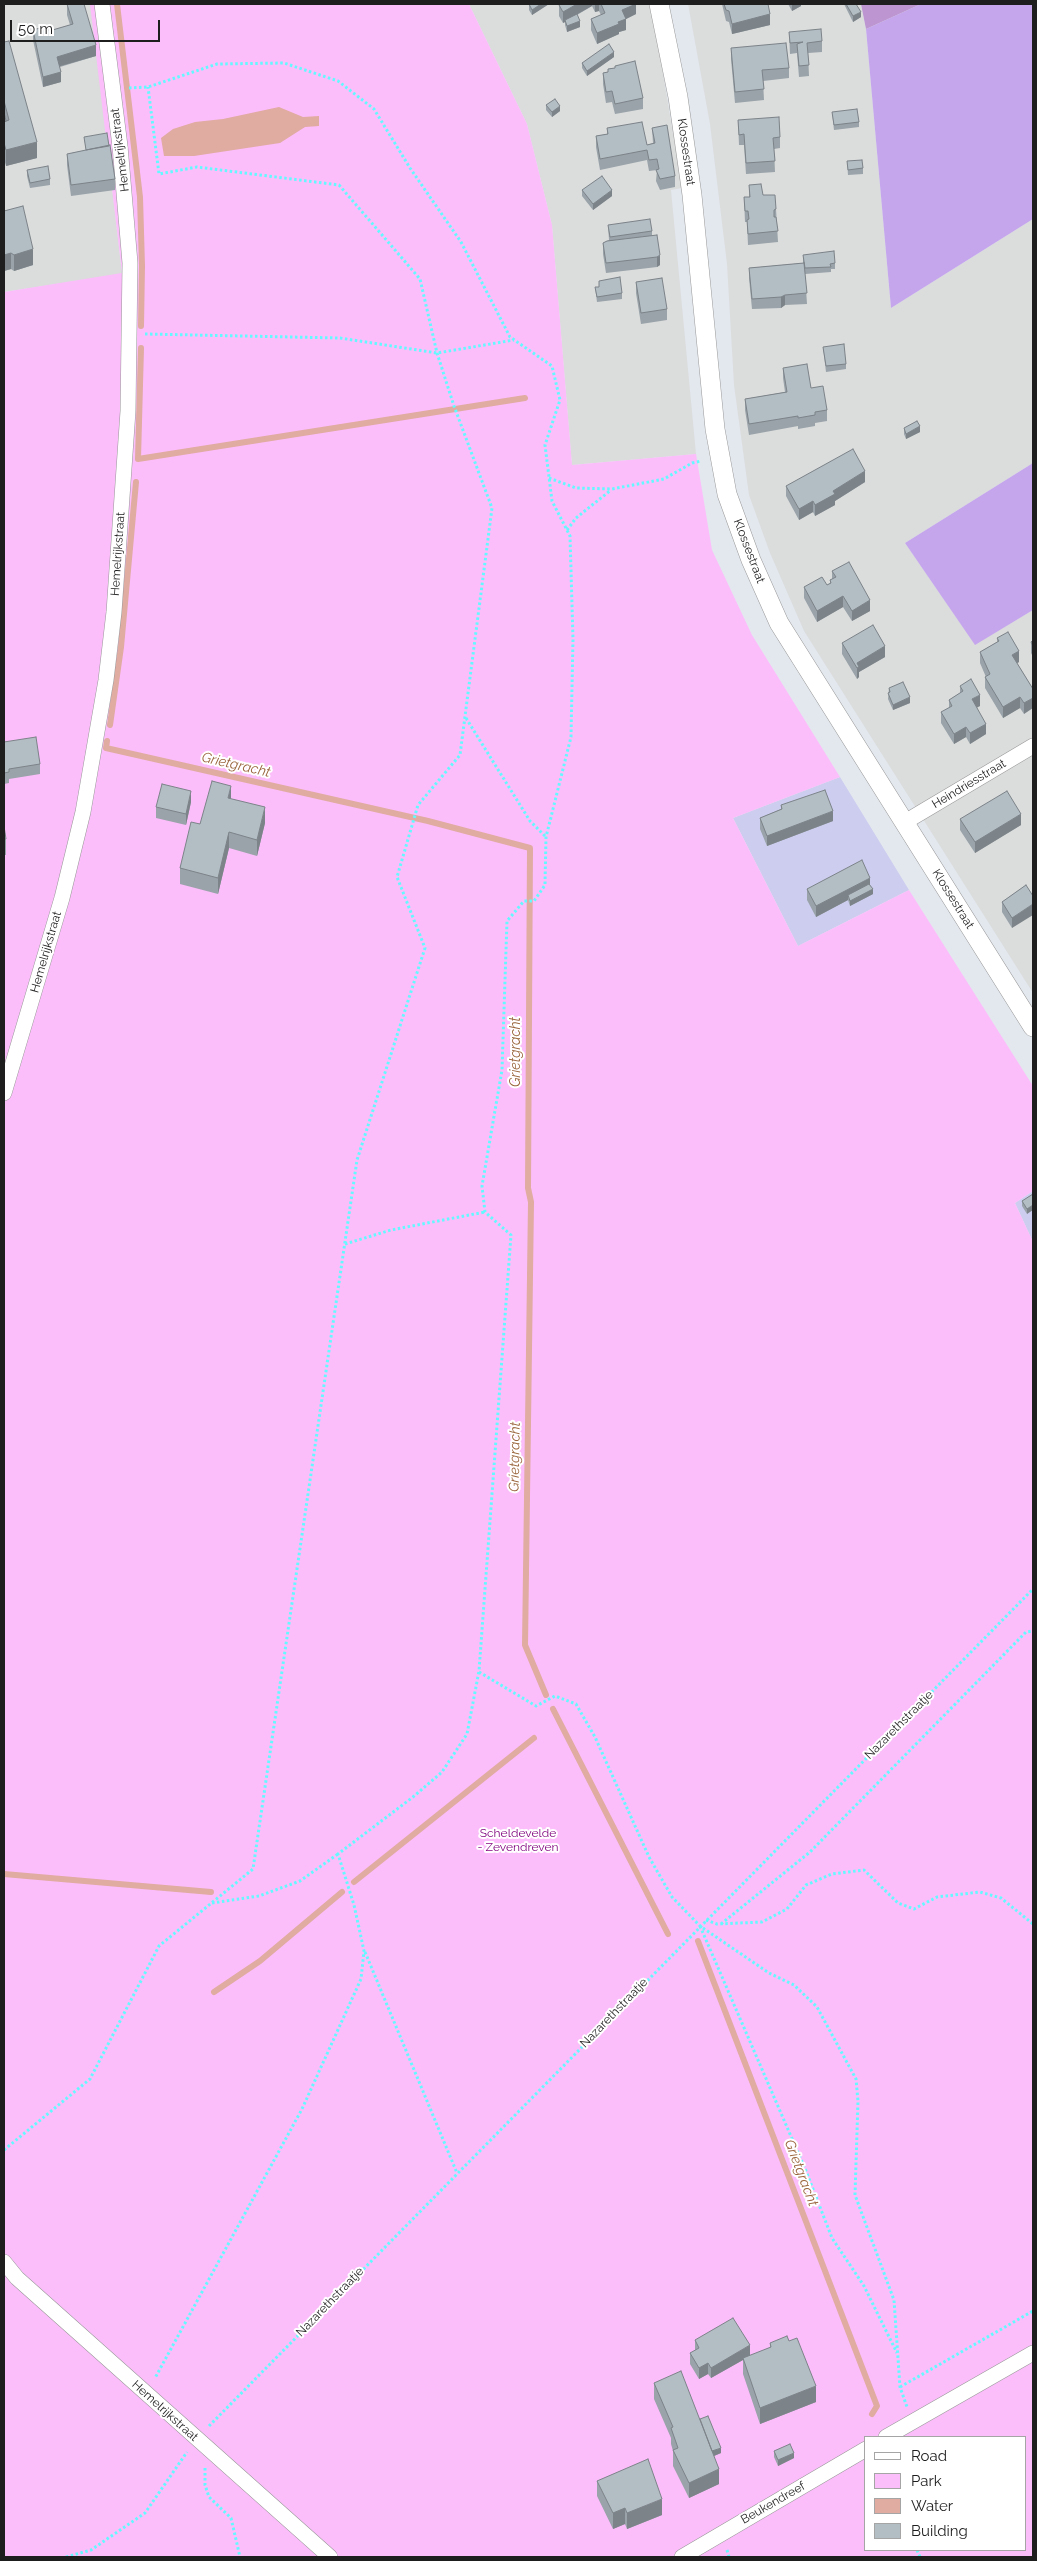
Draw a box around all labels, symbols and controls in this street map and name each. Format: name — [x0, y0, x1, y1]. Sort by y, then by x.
scale bar — [12, 10, 162, 42]
text: 50 m — [18, 20, 53, 38]
street label: Hemelrijkstraat — [108, 107, 132, 193]
street label: Klossestraat — [674, 117, 698, 187]
street label: Hemelrijkstraat — [108, 512, 128, 596]
street label: Klossestraat — [730, 517, 768, 585]
water label: Grietgracht — [200, 749, 272, 781]
street label: Heindriesstraat — [929, 756, 1009, 812]
street label: Klossestraat — [929, 866, 977, 932]
street label: Hemelrijkstraat — [27, 910, 65, 994]
water label: Grietgracht — [508, 1017, 524, 1087]
water label: Grietgracht — [506, 1422, 524, 1492]
street label: Nazarethstraatje — [862, 1688, 936, 1762]
park label: Scheldevelde - Zevendreven — [477, 1826, 559, 1854]
street label: Nazarethstraatje — [577, 1975, 651, 2051]
water label: Grietgracht — [781, 2137, 821, 2209]
street label: Nazarethstraatje — [293, 2264, 367, 2340]
street label: Hemelrijkstraat — [129, 2378, 201, 2444]
legend — [864, 2436, 1027, 2551]
text: Road — [911, 2447, 947, 2465]
text: Park — [911, 2472, 942, 2490]
street label: Beukendreef — [738, 2479, 808, 2527]
text: Water — [911, 2497, 953, 2515]
text: Building — [911, 2522, 968, 2540]

